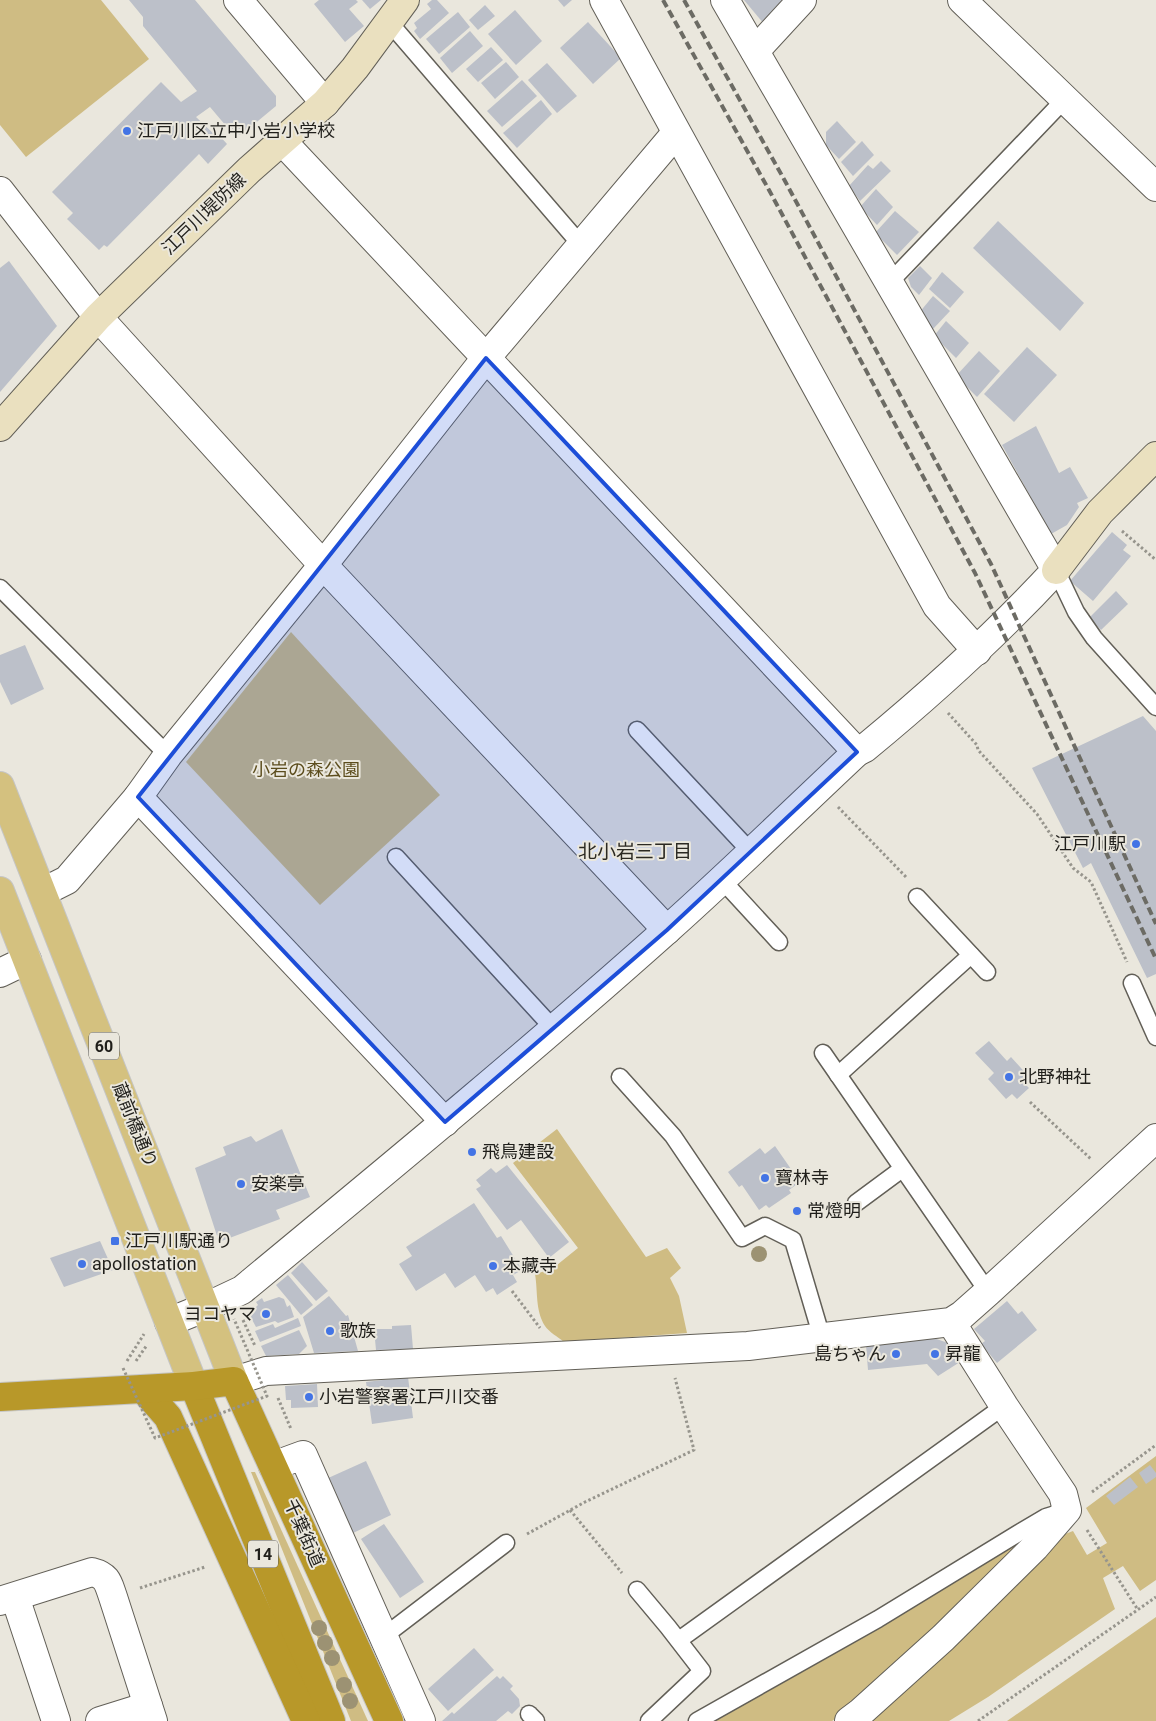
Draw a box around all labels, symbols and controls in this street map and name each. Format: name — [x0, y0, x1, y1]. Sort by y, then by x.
place label: 江戸川区立中小岩小学校 — [137, 120, 335, 141]
marker: 江戸川区立中小岩小学校 — [121, 125, 133, 137]
street label: 江戸川堤防線 — [158, 169, 250, 259]
park label: 小岩の森公園 — [252, 759, 360, 780]
place label: 江戸川駅 — [1054, 833, 1126, 854]
marker: 江戸川駅 — [1130, 838, 1142, 850]
district label: 北小岩三丁目 — [578, 840, 692, 863]
road number: 60 — [89, 1032, 119, 1060]
place label: 北野神社 — [1019, 1066, 1091, 1087]
marker: 北野神社 — [1003, 1071, 1015, 1083]
street label: 蔵前橋通り — [109, 1079, 162, 1170]
place label: 飛鳥建設 — [482, 1141, 554, 1162]
marker: 飛鳥建設 — [466, 1146, 478, 1158]
place label: 寶林寺 — [775, 1167, 829, 1188]
marker: 寶林寺 — [759, 1172, 771, 1184]
place label: 安楽亭 — [251, 1173, 305, 1194]
marker: 安楽亭 — [235, 1178, 247, 1190]
place label: 常燈明 — [807, 1200, 861, 1221]
marker: 常燈明 — [791, 1205, 803, 1217]
place label: 江戸川駅通り — [125, 1230, 233, 1251]
marker: 江戸川駅通り — [109, 1235, 121, 1247]
place label: apollostation — [92, 1253, 197, 1274]
place label: 本藏寺 — [503, 1255, 557, 1276]
marker: apollostation — [76, 1258, 88, 1270]
marker: 本藏寺 — [487, 1260, 499, 1272]
place label: ヨコヤマ — [184, 1303, 256, 1324]
marker: ヨコヤマ — [260, 1308, 272, 1320]
place label: 歌族 — [340, 1320, 376, 1341]
marker: 歌族 — [324, 1325, 336, 1337]
place label: 島ちゃん — [814, 1343, 886, 1364]
place label: 昇龍 — [945, 1343, 981, 1364]
marker: 島ちゃん — [890, 1348, 902, 1360]
marker: 昇龍 — [929, 1348, 941, 1360]
place label: 小岩警察署江戸川交番 — [319, 1386, 499, 1407]
marker: 小岩警察署江戸川交番 — [303, 1391, 315, 1403]
street label: 千葉街道 — [280, 1496, 329, 1570]
road number: 14 — [248, 1540, 278, 1568]

